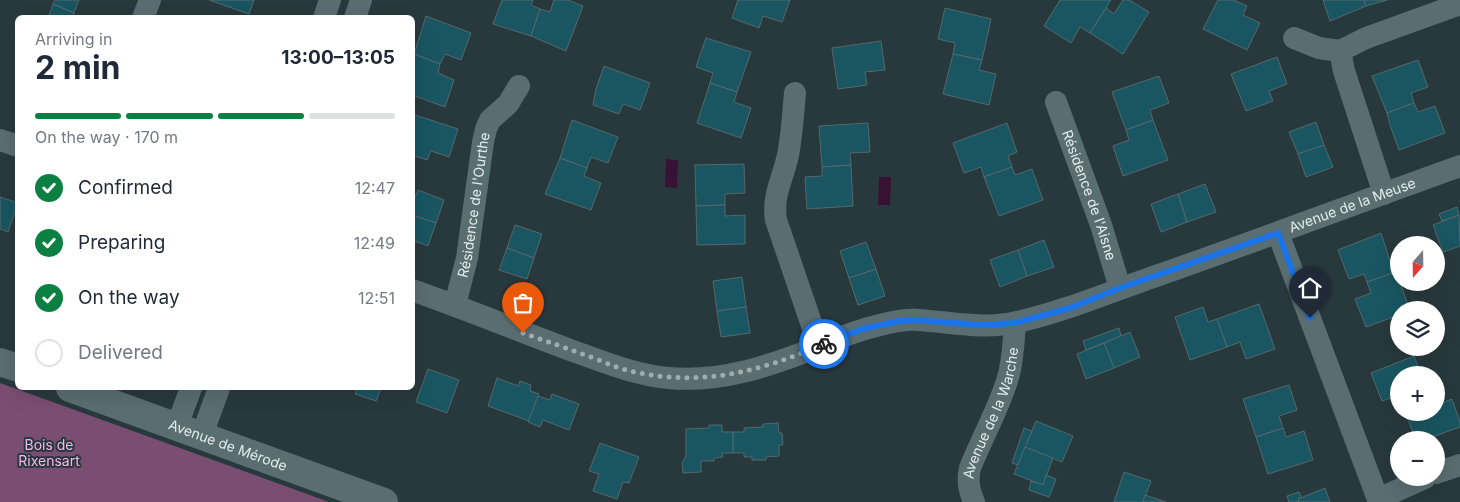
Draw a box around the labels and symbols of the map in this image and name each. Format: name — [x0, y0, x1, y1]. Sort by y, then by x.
street label: Résidence de l'Aisne — [1059, 128, 1120, 262]
street label: Résidence de l'Ourthe — [453, 130, 493, 279]
street label: Avenue de la Meuse — [1286, 174, 1418, 236]
north arrow — [1390, 236, 1445, 291]
pin — [1289, 267, 1331, 318]
pin — [502, 282, 544, 333]
courier — [799, 319, 849, 369]
street label: Avenue de la Warche — [959, 346, 1021, 480]
street label: Avenue de Mérode — [166, 416, 290, 474]
park label: Bois de Rixensart — [18, 436, 80, 469]

